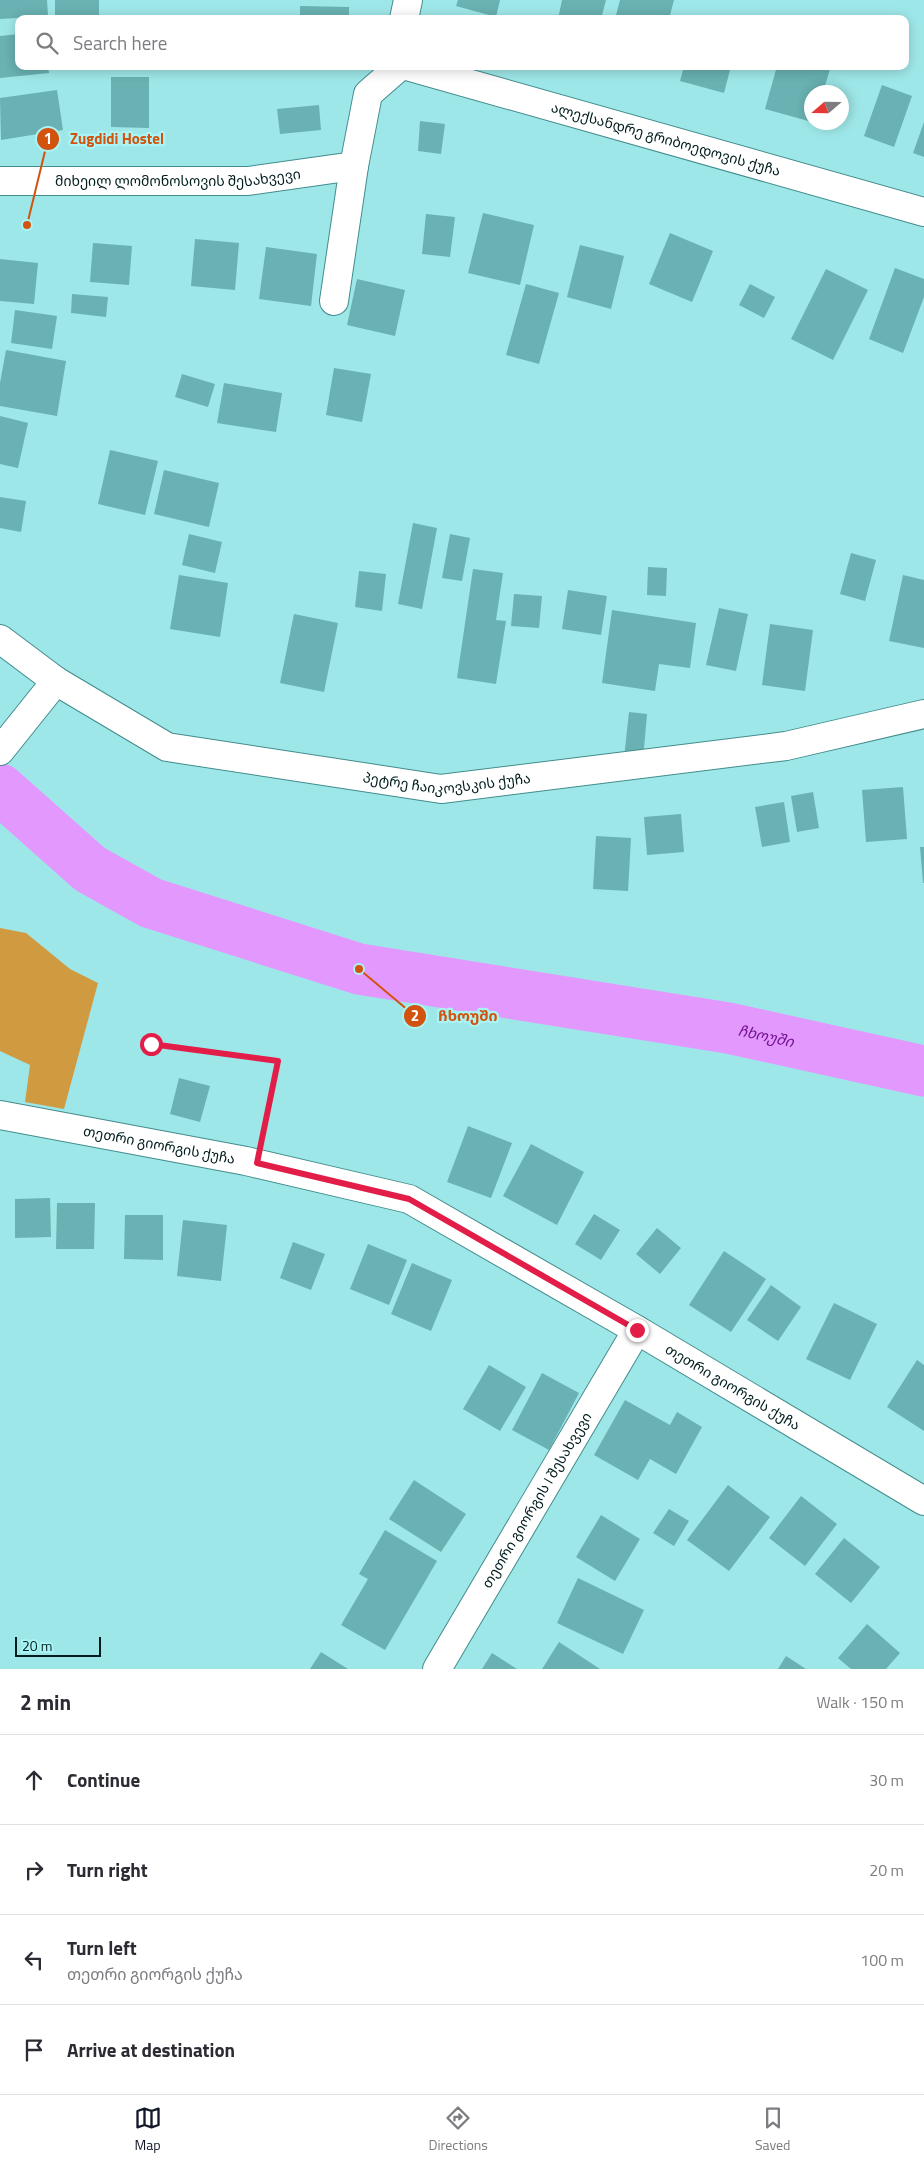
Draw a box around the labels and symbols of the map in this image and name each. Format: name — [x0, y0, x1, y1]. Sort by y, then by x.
north arrow — [804, 85, 849, 130]
street label: ალექსანდრე გრიბოედოვის ქუჩა — [549, 96, 783, 181]
callout: Zugdidi Hostel — [35, 124, 174, 154]
text: 1 — [44, 127, 52, 150]
text: Zugdidi Hostel — [70, 127, 164, 150]
street label: მიხეილ ლომონოსოვის შესახვევი — [55, 163, 302, 191]
street label: პეტრე ჩაიკოვსკის ქუჩა — [362, 766, 532, 799]
callout: ჩხოუში — [403, 1001, 507, 1031]
text: 2 — [411, 1004, 419, 1027]
text: ჩხოუში — [438, 1004, 498, 1027]
water label: ჩხოუში — [736, 1019, 798, 1053]
route start — [140, 1033, 163, 1056]
street label: თეთრი გიორგის ქუჩა — [82, 1120, 237, 1169]
route end — [626, 1319, 649, 1342]
street label: თეთრი გიორგის ქუჩა — [661, 1338, 805, 1435]
street label: თეთრი გიორგის I შესახვევი — [476, 1408, 596, 1592]
scale bar — [15, 1634, 101, 1657]

